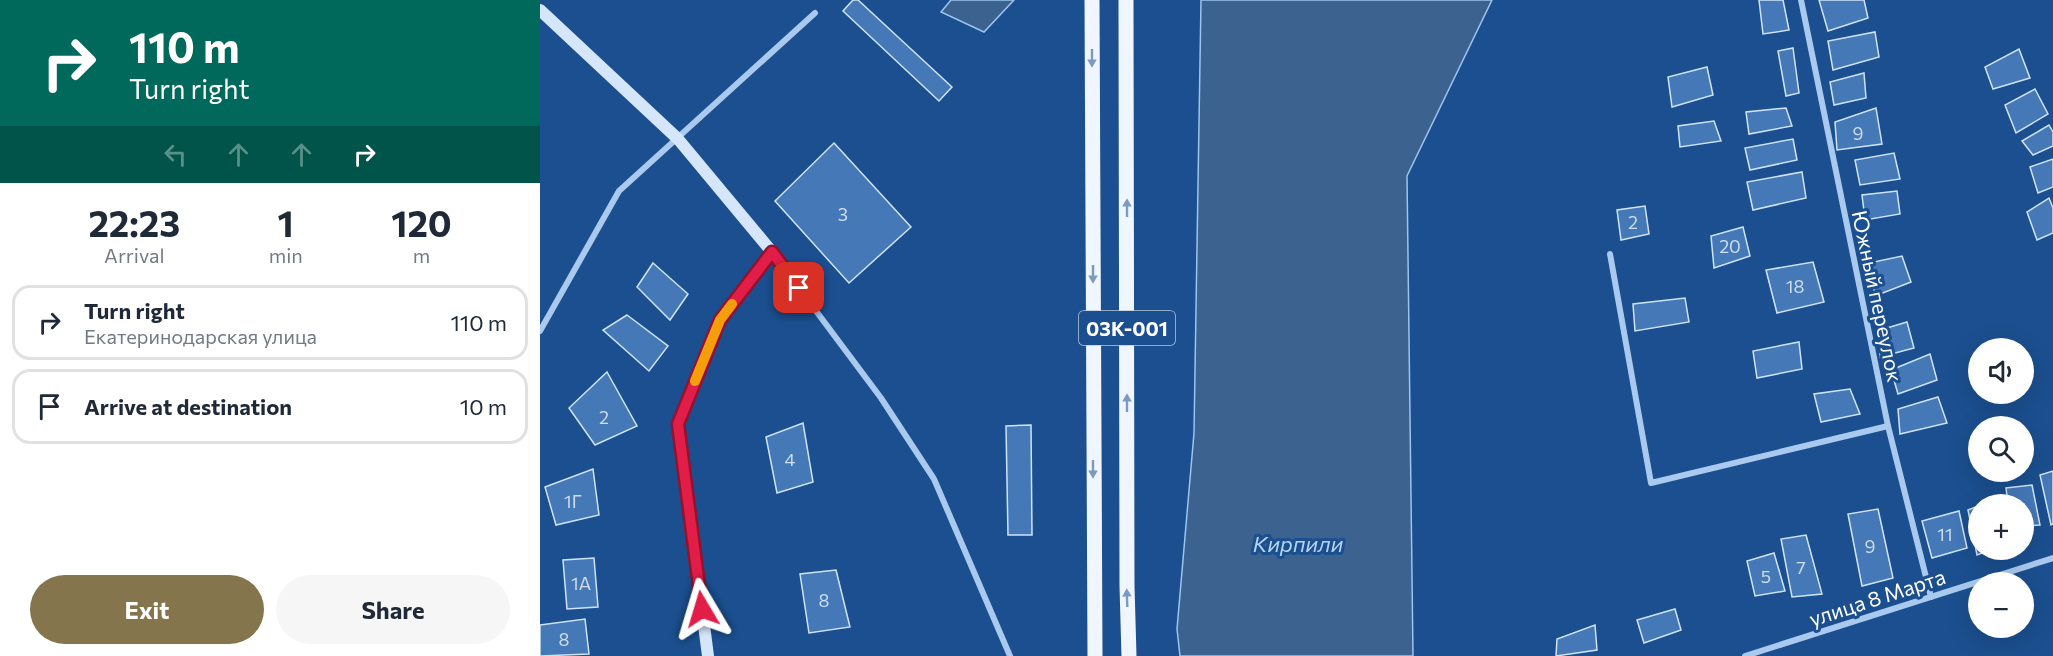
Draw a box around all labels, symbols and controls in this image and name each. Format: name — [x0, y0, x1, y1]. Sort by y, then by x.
text: 110 m — [129, 20, 240, 72]
icon: right — [30, 24, 108, 102]
one-way arrow — [1087, 49, 1097, 68]
text: Turn right — [129, 72, 249, 105]
house number: 9 — [1853, 122, 1863, 144]
icon: left — [159, 138, 192, 171]
icon: ahead — [222, 138, 255, 171]
icon: ahead — [285, 138, 318, 171]
icon: right — [348, 138, 381, 171]
one-way arrow — [1122, 198, 1132, 217]
text: 22:23 — [88, 200, 180, 244]
text: 1 — [278, 200, 294, 244]
text: 120 — [391, 200, 452, 244]
house number: 3 — [838, 203, 848, 225]
street label: Южный переулок — [1848, 208, 1908, 384]
house number: 2 — [1628, 211, 1638, 233]
house number: 20 — [1719, 235, 1741, 257]
text: Arrival — [104, 243, 165, 267]
text: min — [269, 243, 303, 267]
text: m — [413, 243, 430, 267]
pin — [773, 262, 824, 313]
one-way arrow — [1088, 265, 1098, 284]
icon: arrive — [782, 271, 815, 304]
house number: 18 — [1786, 275, 1804, 297]
text: Turn right — [84, 297, 185, 324]
icon: right — [33, 306, 66, 339]
text: 110 m — [450, 309, 507, 336]
road number: 03К-001 — [1079, 311, 1175, 345]
text: Екатеринодарская улица — [84, 324, 317, 348]
map controls — [1968, 338, 2034, 638]
button: sound — [1968, 338, 2034, 404]
icon: arrive — [33, 390, 66, 423]
text: Arrive at destination — [84, 393, 292, 420]
text: 10 m — [460, 393, 507, 420]
one-way arrow — [1122, 393, 1132, 412]
house number: 2 — [599, 406, 609, 428]
button: search — [1968, 416, 2034, 482]
house number: 4 — [785, 448, 796, 470]
one-way arrow — [1088, 460, 1098, 479]
house number: 1Г — [564, 490, 582, 512]
button: + — [1968, 494, 2034, 560]
house number: 11 — [1937, 523, 1953, 545]
water label: Кирпили — [1253, 530, 1344, 557]
house number: 9 — [1865, 535, 1875, 557]
house number: 7 — [1796, 556, 1806, 578]
street label: улица 8 Марта — [1806, 563, 1948, 631]
house number: 5 — [1761, 565, 1771, 587]
house number: 1А — [571, 572, 591, 594]
button: − — [1968, 572, 2034, 638]
button: Exit — [30, 575, 264, 644]
button: Share — [276, 575, 510, 644]
position arrow — [670, 577, 734, 641]
one-way arrow — [1123, 588, 1132, 607]
house number: 8 — [819, 589, 830, 611]
house number: 8 — [559, 628, 570, 650]

